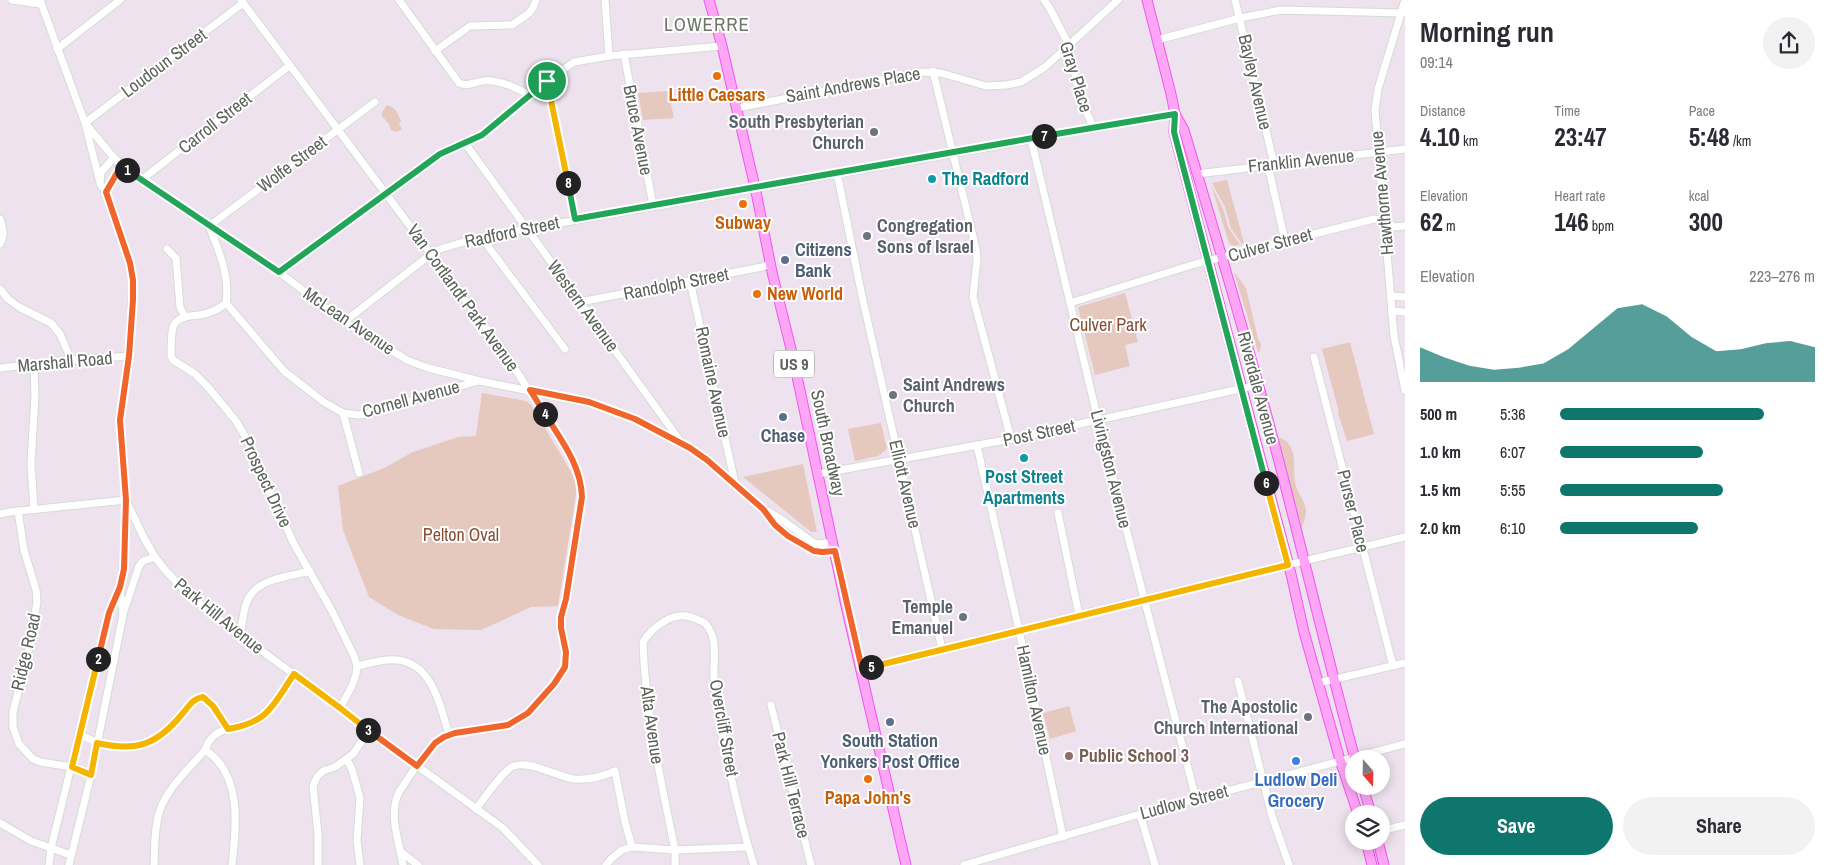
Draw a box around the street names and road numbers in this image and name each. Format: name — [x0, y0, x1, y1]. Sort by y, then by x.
street label: Loudoun Street — [116, 22, 212, 103]
street label: Bayley Avenue — [1232, 32, 1279, 132]
street label: Gray Place — [1054, 38, 1099, 115]
street label: Saint Andrews Place — [784, 60, 922, 109]
street label: Bruce Avenue — [617, 83, 660, 177]
street label: Carroll Street — [173, 86, 257, 159]
street label: Wolfe Street — [252, 129, 332, 198]
street label: Hawthorne Avenue — [1364, 130, 1399, 256]
street label: Franklin Avenue — [1247, 143, 1355, 178]
street label: Radford Street — [462, 209, 561, 254]
street label: Van Cortlandt Park Avenue — [401, 219, 525, 377]
street label: Culver Street — [1225, 221, 1315, 268]
street label: Western Avenue — [542, 255, 625, 357]
street label: Randolph Street — [621, 261, 731, 306]
street label: McLean Avenue — [299, 281, 400, 360]
street label: Romaine Avenue — [690, 324, 737, 440]
street label: Riverdale Avenue — [1231, 328, 1286, 447]
street label: Marshall Road — [16, 345, 113, 378]
road number: US 9 — [774, 350, 814, 378]
street label: Cornell Avenue — [359, 374, 462, 424]
street label: South Broadway — [805, 387, 852, 499]
street label: Livingston Avenue — [1085, 407, 1138, 531]
street label: Post Street — [1001, 413, 1077, 452]
street label: Prospect Drive — [234, 432, 298, 531]
street label: Elliott Avenue — [883, 437, 928, 531]
street label: Purser Place — [1331, 467, 1376, 555]
street label: Park Hill Avenue — [169, 572, 269, 660]
street label: Ridge Road — [4, 611, 47, 693]
street label: Hamilton Avenue — [1011, 642, 1058, 757]
street label: Overcliff Street — [704, 677, 745, 778]
street label: Alta Avenue — [635, 683, 670, 766]
street label: Park Hill Terrace — [766, 729, 817, 841]
street label: Ludlow Street — [1137, 778, 1231, 825]

